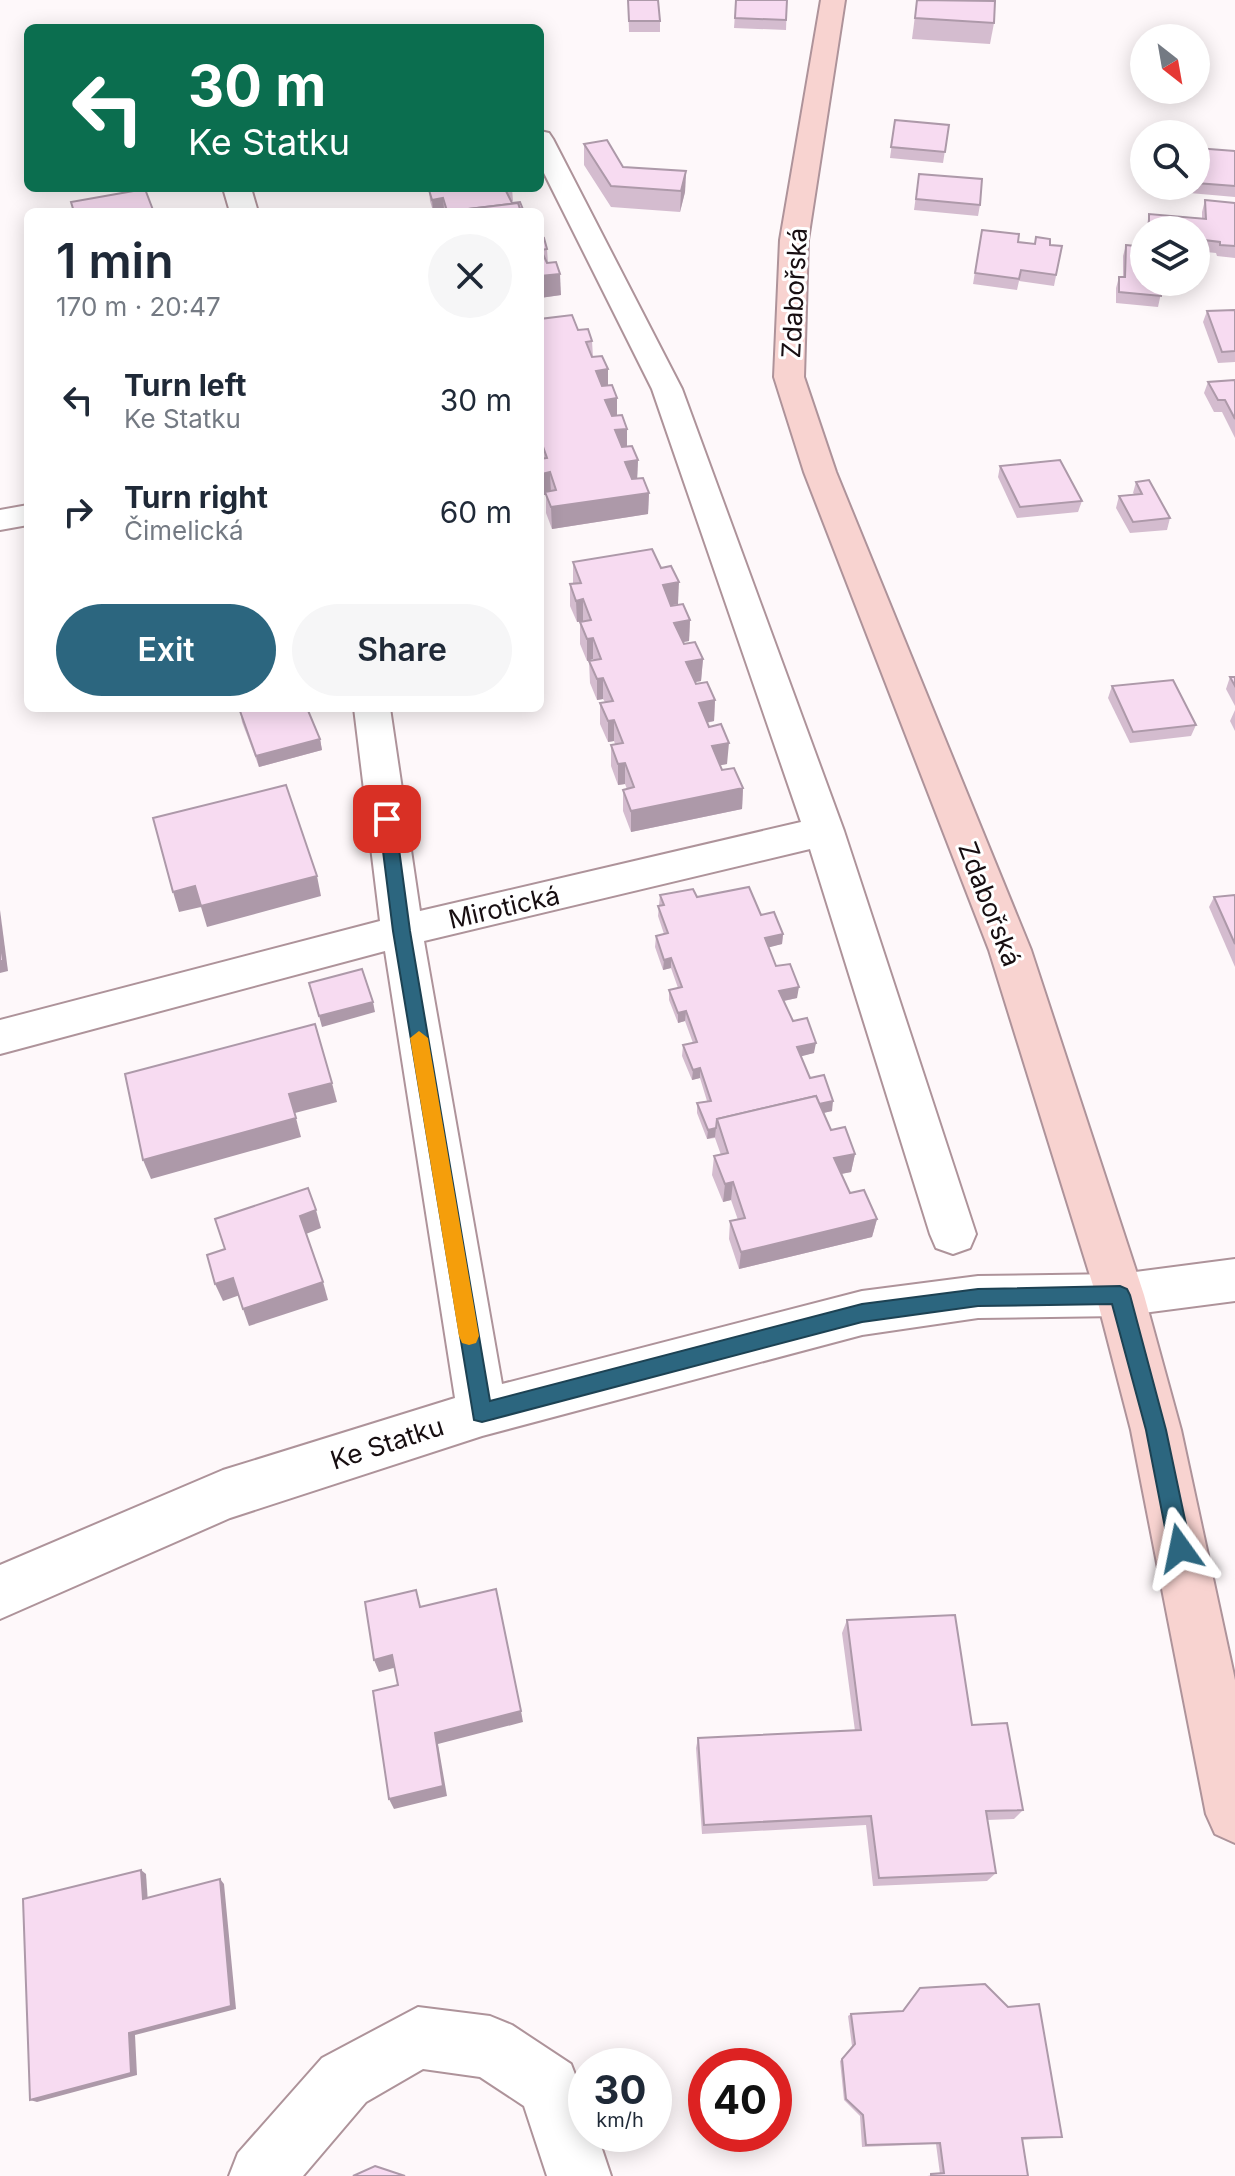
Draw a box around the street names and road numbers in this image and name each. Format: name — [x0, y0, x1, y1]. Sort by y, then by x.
street label: Zdabořská — [775, 227, 813, 359]
street label: Zdabořská — [952, 837, 1028, 971]
street label: Mirotická — [445, 879, 563, 935]
street label: Ke Statku — [327, 1410, 447, 1476]

